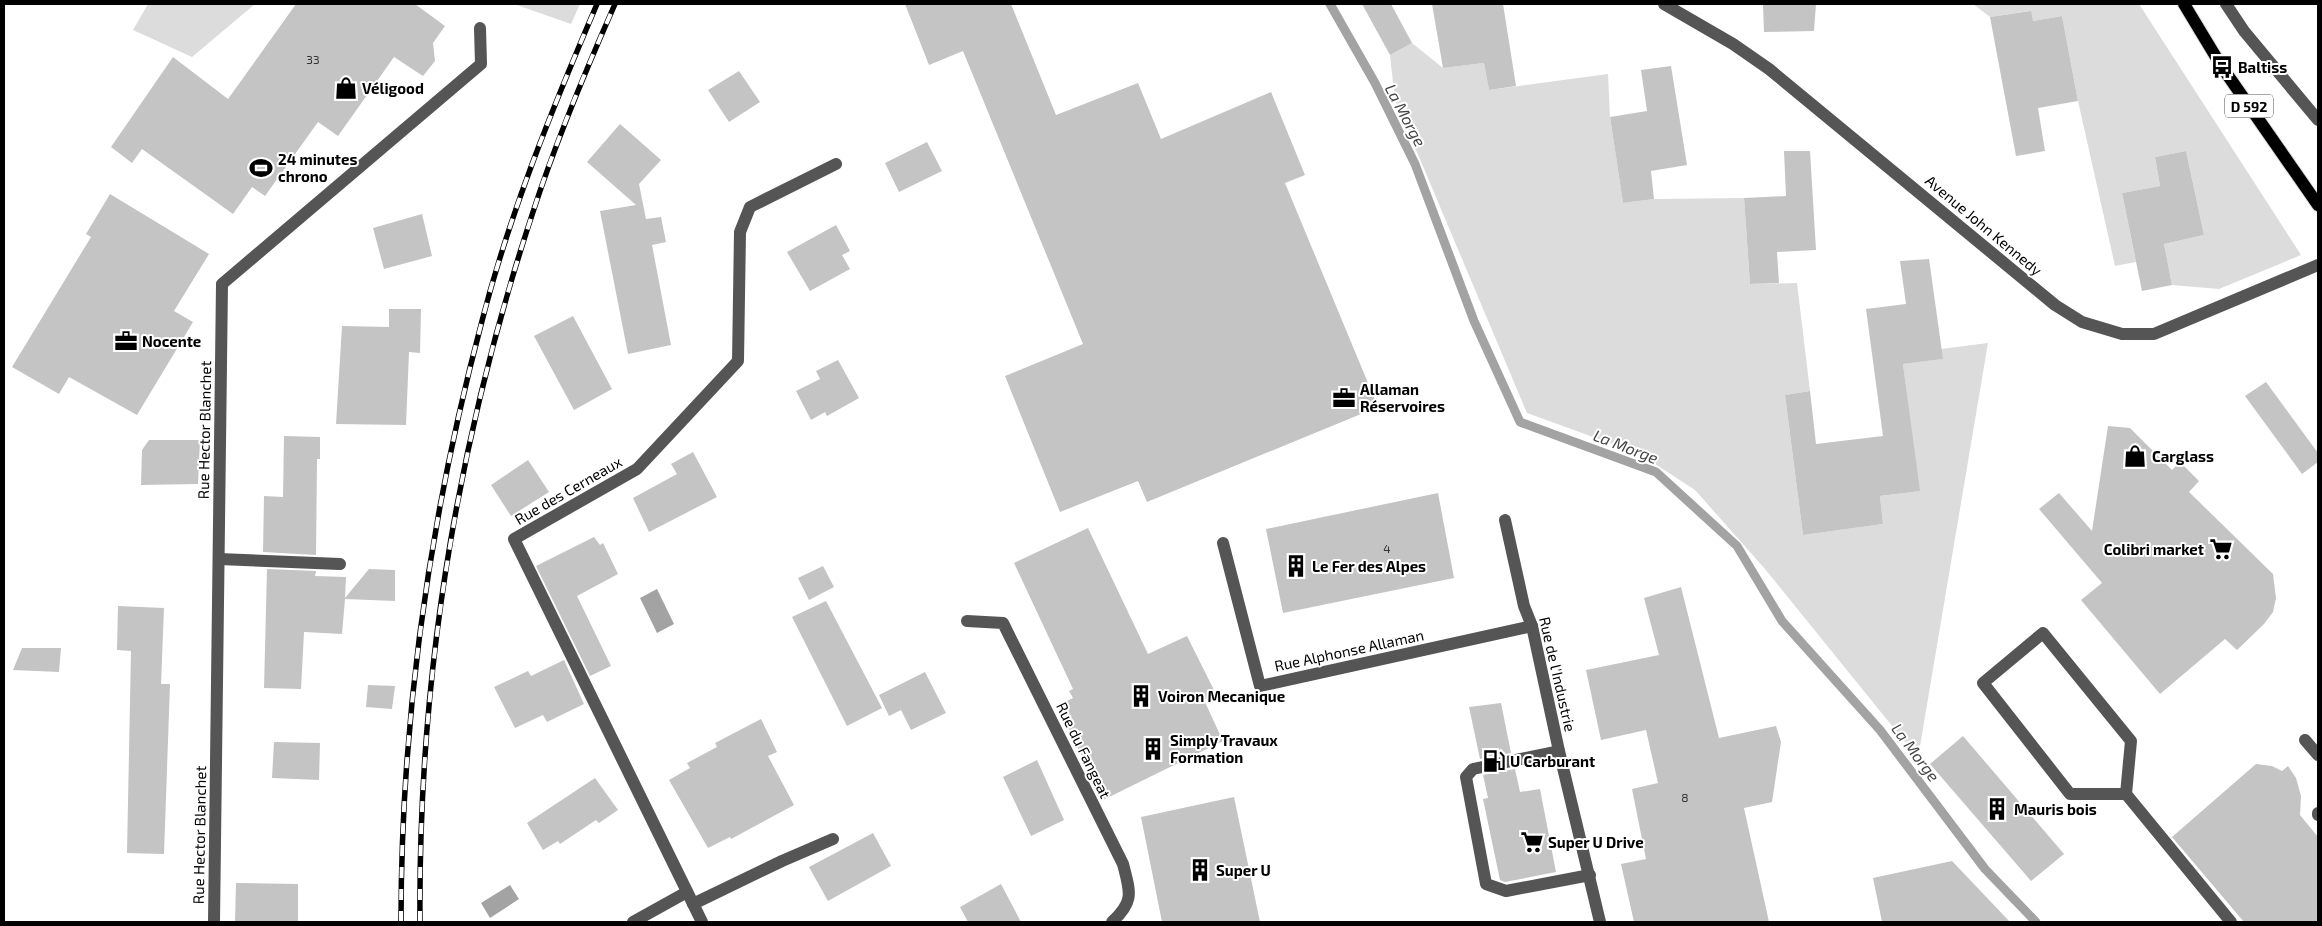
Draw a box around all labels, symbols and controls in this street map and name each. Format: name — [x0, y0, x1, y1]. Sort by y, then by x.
house number: 33 — [306, 52, 320, 66]
bus stop icon: Baltiss — [2209, 54, 2235, 80]
place label: Baltiss — [2238, 58, 2287, 76]
shop icon: Véligood — [333, 75, 359, 101]
place label: Véligood — [362, 79, 424, 97]
water label: La Morge — [1382, 81, 1431, 150]
road number: D 592 — [2225, 94, 2273, 118]
place label: 24 minutes chrono — [278, 150, 357, 185]
sports icon: 24 minutes chrono — [248, 155, 274, 181]
street label: Avenue John Kennedy — [1922, 171, 2046, 279]
office icon: Nocente — [113, 328, 139, 354]
place label: Nocente — [142, 332, 201, 350]
street label: Rue Hector Blanchet — [194, 360, 214, 499]
place label: Allaman Réservoires — [1360, 380, 1445, 415]
office icon: Allaman Réservoires — [1331, 385, 1357, 411]
water label: La Morge — [1591, 425, 1661, 467]
shop icon: Carglass — [2122, 443, 2148, 469]
place label: Carglass — [2152, 447, 2214, 465]
street label: Rue des Cerneaux — [511, 452, 625, 528]
supermarket icon: Colibri market — [2208, 536, 2234, 562]
place label: Colibri market — [2104, 540, 2204, 558]
house number: 4 — [1383, 541, 1391, 555]
building icon: Le Fer des Alpes — [1283, 553, 1309, 579]
place label: Le Fer des Alpes — [1312, 557, 1426, 575]
street label: Rue de l'Industrie — [1536, 615, 1580, 733]
street label: Rue Alphonse Allaman — [1273, 625, 1425, 675]
building icon: Voiron Mecanique — [1128, 683, 1154, 709]
place label: Voiron Mecanique — [1158, 687, 1285, 705]
street label: Rue du Fangeat — [1053, 699, 1115, 801]
water label: La Morge — [1888, 719, 1944, 785]
place label: Simply Travaux Formation — [1170, 731, 1278, 766]
building icon: Simply Travaux Formation — [1140, 736, 1166, 762]
fuel station icon: U Carburant — [1481, 748, 1507, 774]
place label: U Carburant — [1510, 752, 1595, 770]
street label: Rue Hector Blanchet — [189, 765, 209, 904]
house number: 8 — [1681, 790, 1689, 804]
building icon: Mauris bois — [1984, 796, 2010, 822]
place label: Mauris bois — [2014, 800, 2097, 818]
supermarket icon: Super U Drive — [1519, 829, 1545, 855]
place label: Super U Drive — [1548, 833, 1644, 851]
building icon: Super U — [1187, 857, 1213, 883]
place label: Super U — [1216, 861, 1271, 879]

